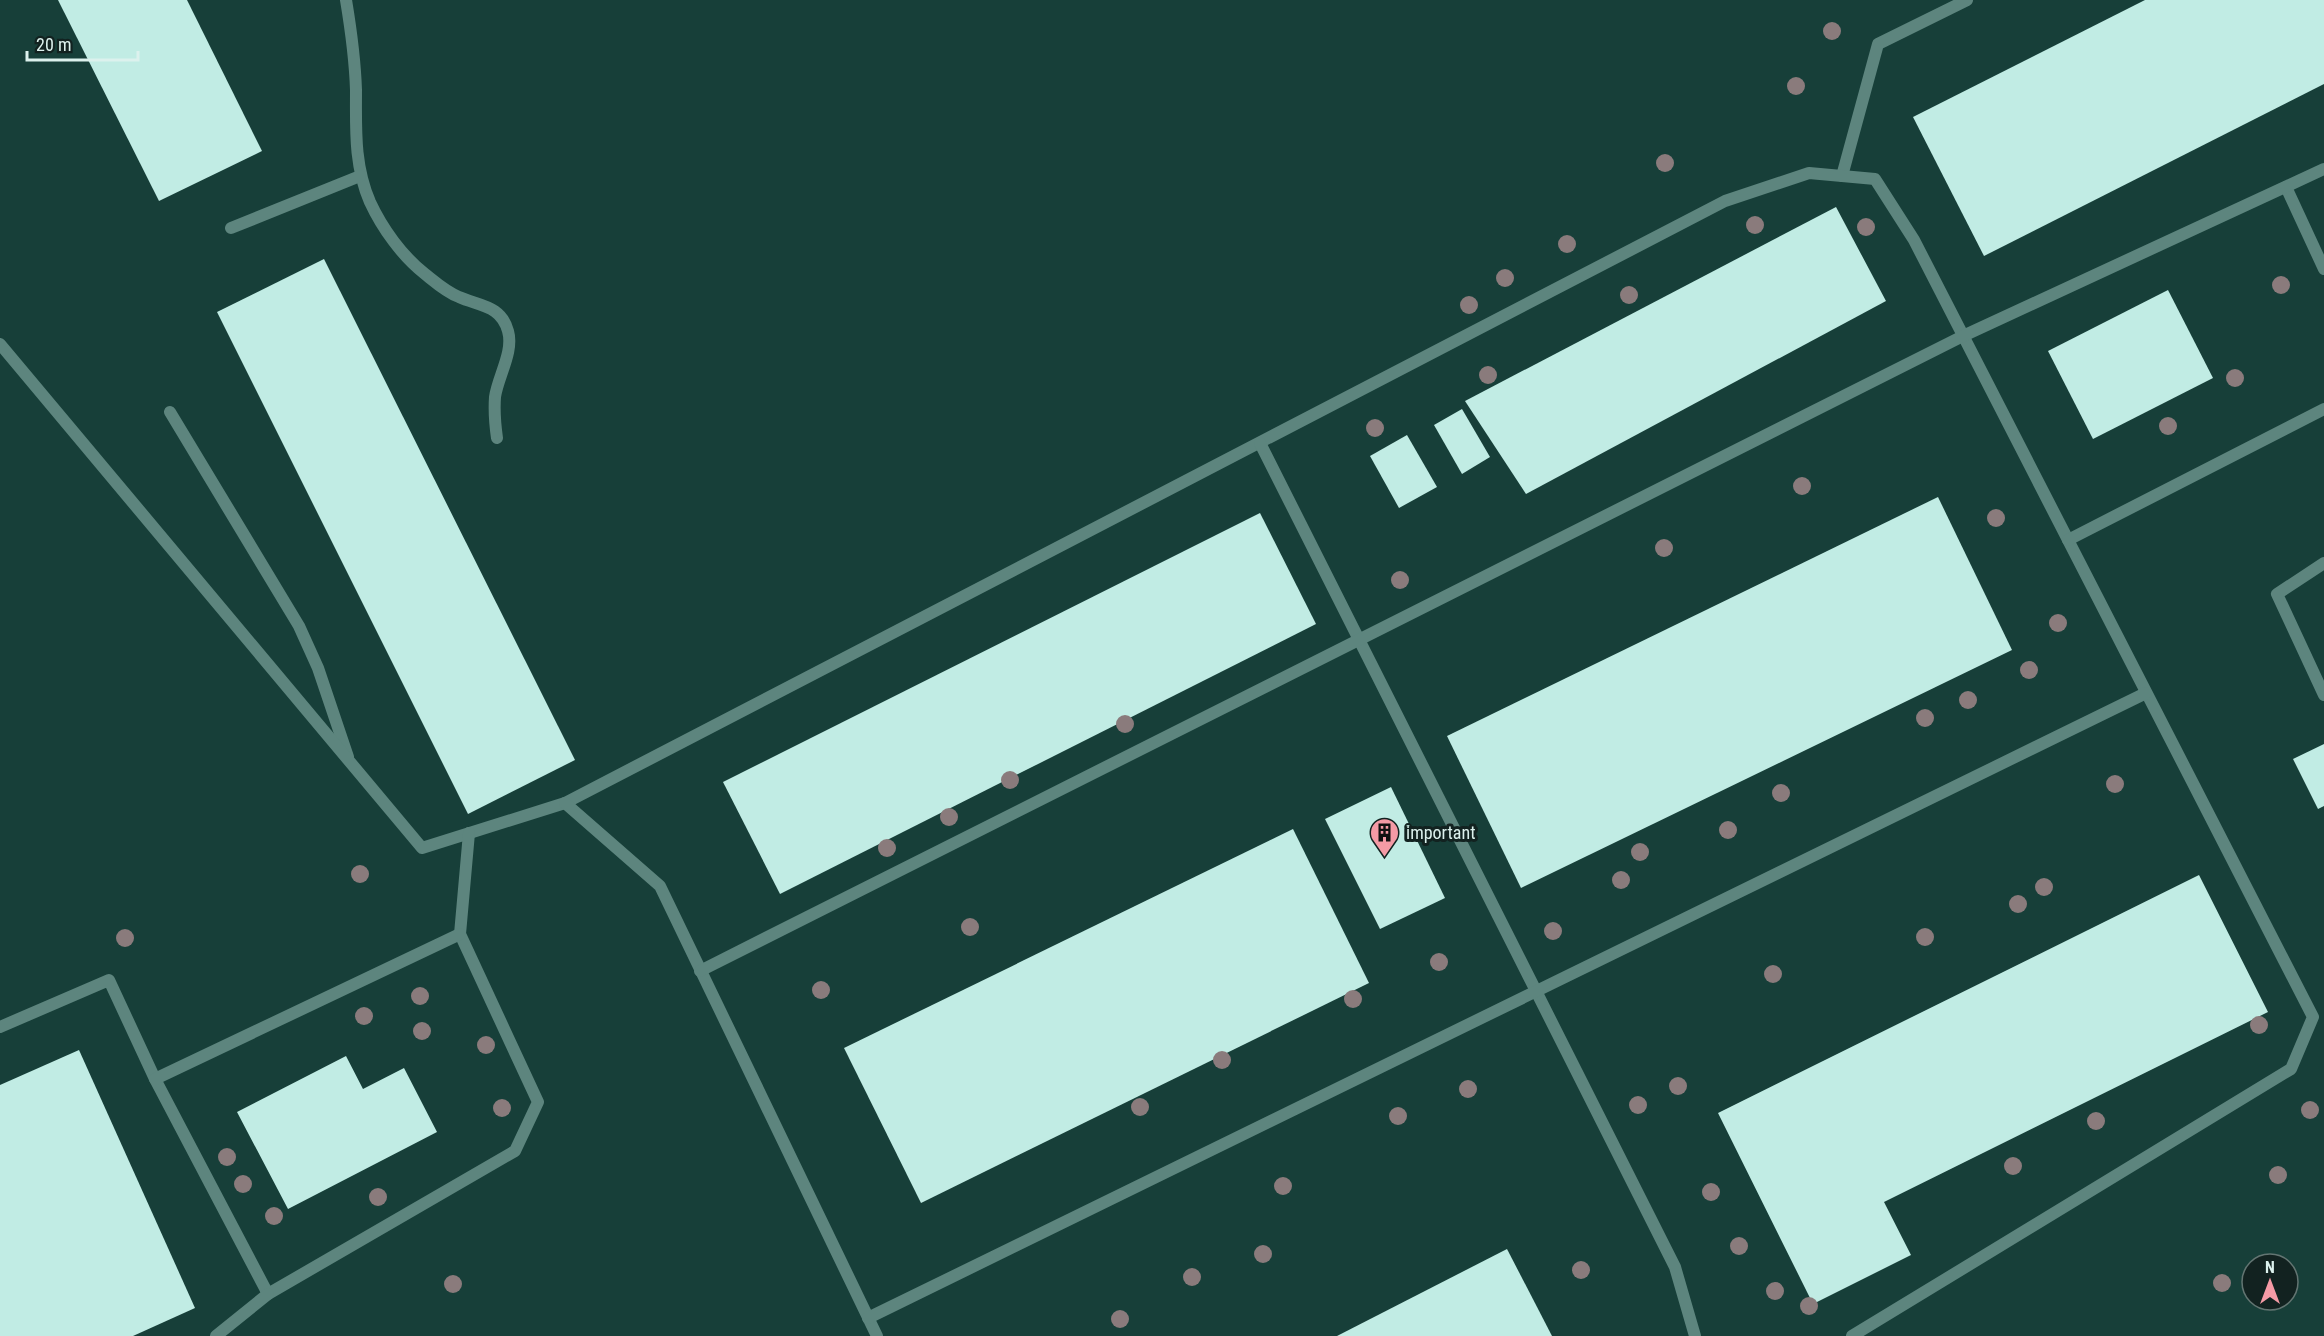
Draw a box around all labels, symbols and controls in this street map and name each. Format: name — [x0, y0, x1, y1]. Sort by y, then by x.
scale bar — [27, 24, 138, 62]
text: 20 m — [36, 34, 71, 55]
building icon: important — [1369, 816, 1401, 858]
place label: important — [1406, 822, 1476, 843]
north arrow — [2240, 1252, 2300, 1312]
text: N — [2265, 1258, 2275, 1277]

